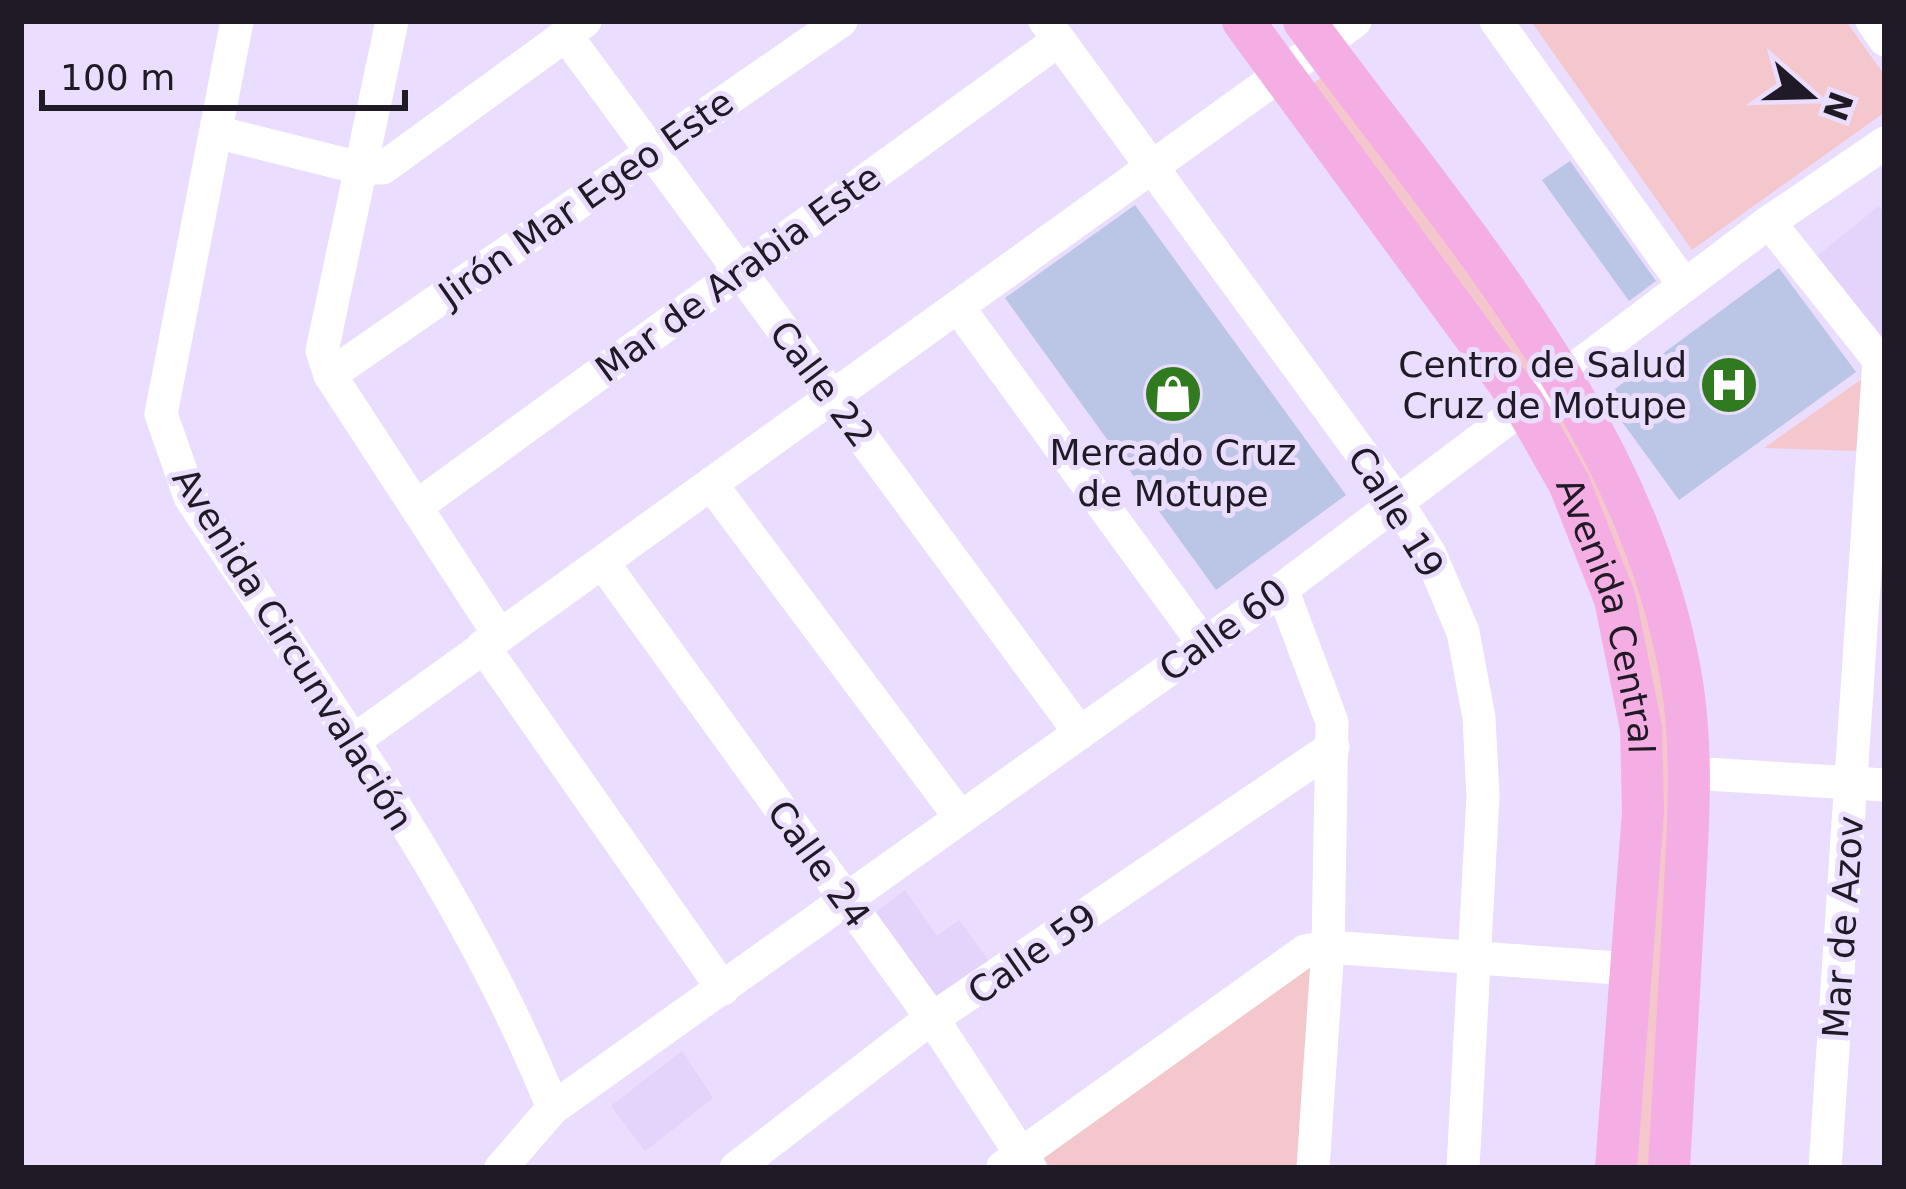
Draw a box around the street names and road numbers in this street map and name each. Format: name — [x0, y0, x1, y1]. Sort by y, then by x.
street label: Jirón Mar Egeo Este — [430, 81, 741, 316]
street label: Mar de Arabia Este — [588, 156, 888, 390]
street label: Calle 22 — [762, 313, 882, 455]
street label: Calle 19 — [1340, 439, 1452, 585]
street label: Avenida Circunvalación — [164, 460, 422, 838]
street label: Avenida Central — [1548, 472, 1662, 754]
street label: Calle 60 — [1152, 570, 1294, 690]
street label: Calle 24 — [759, 793, 879, 935]
street label: Mar de Azov — [1815, 815, 1871, 1039]
street label: Calle 59 — [960, 895, 1104, 1013]

